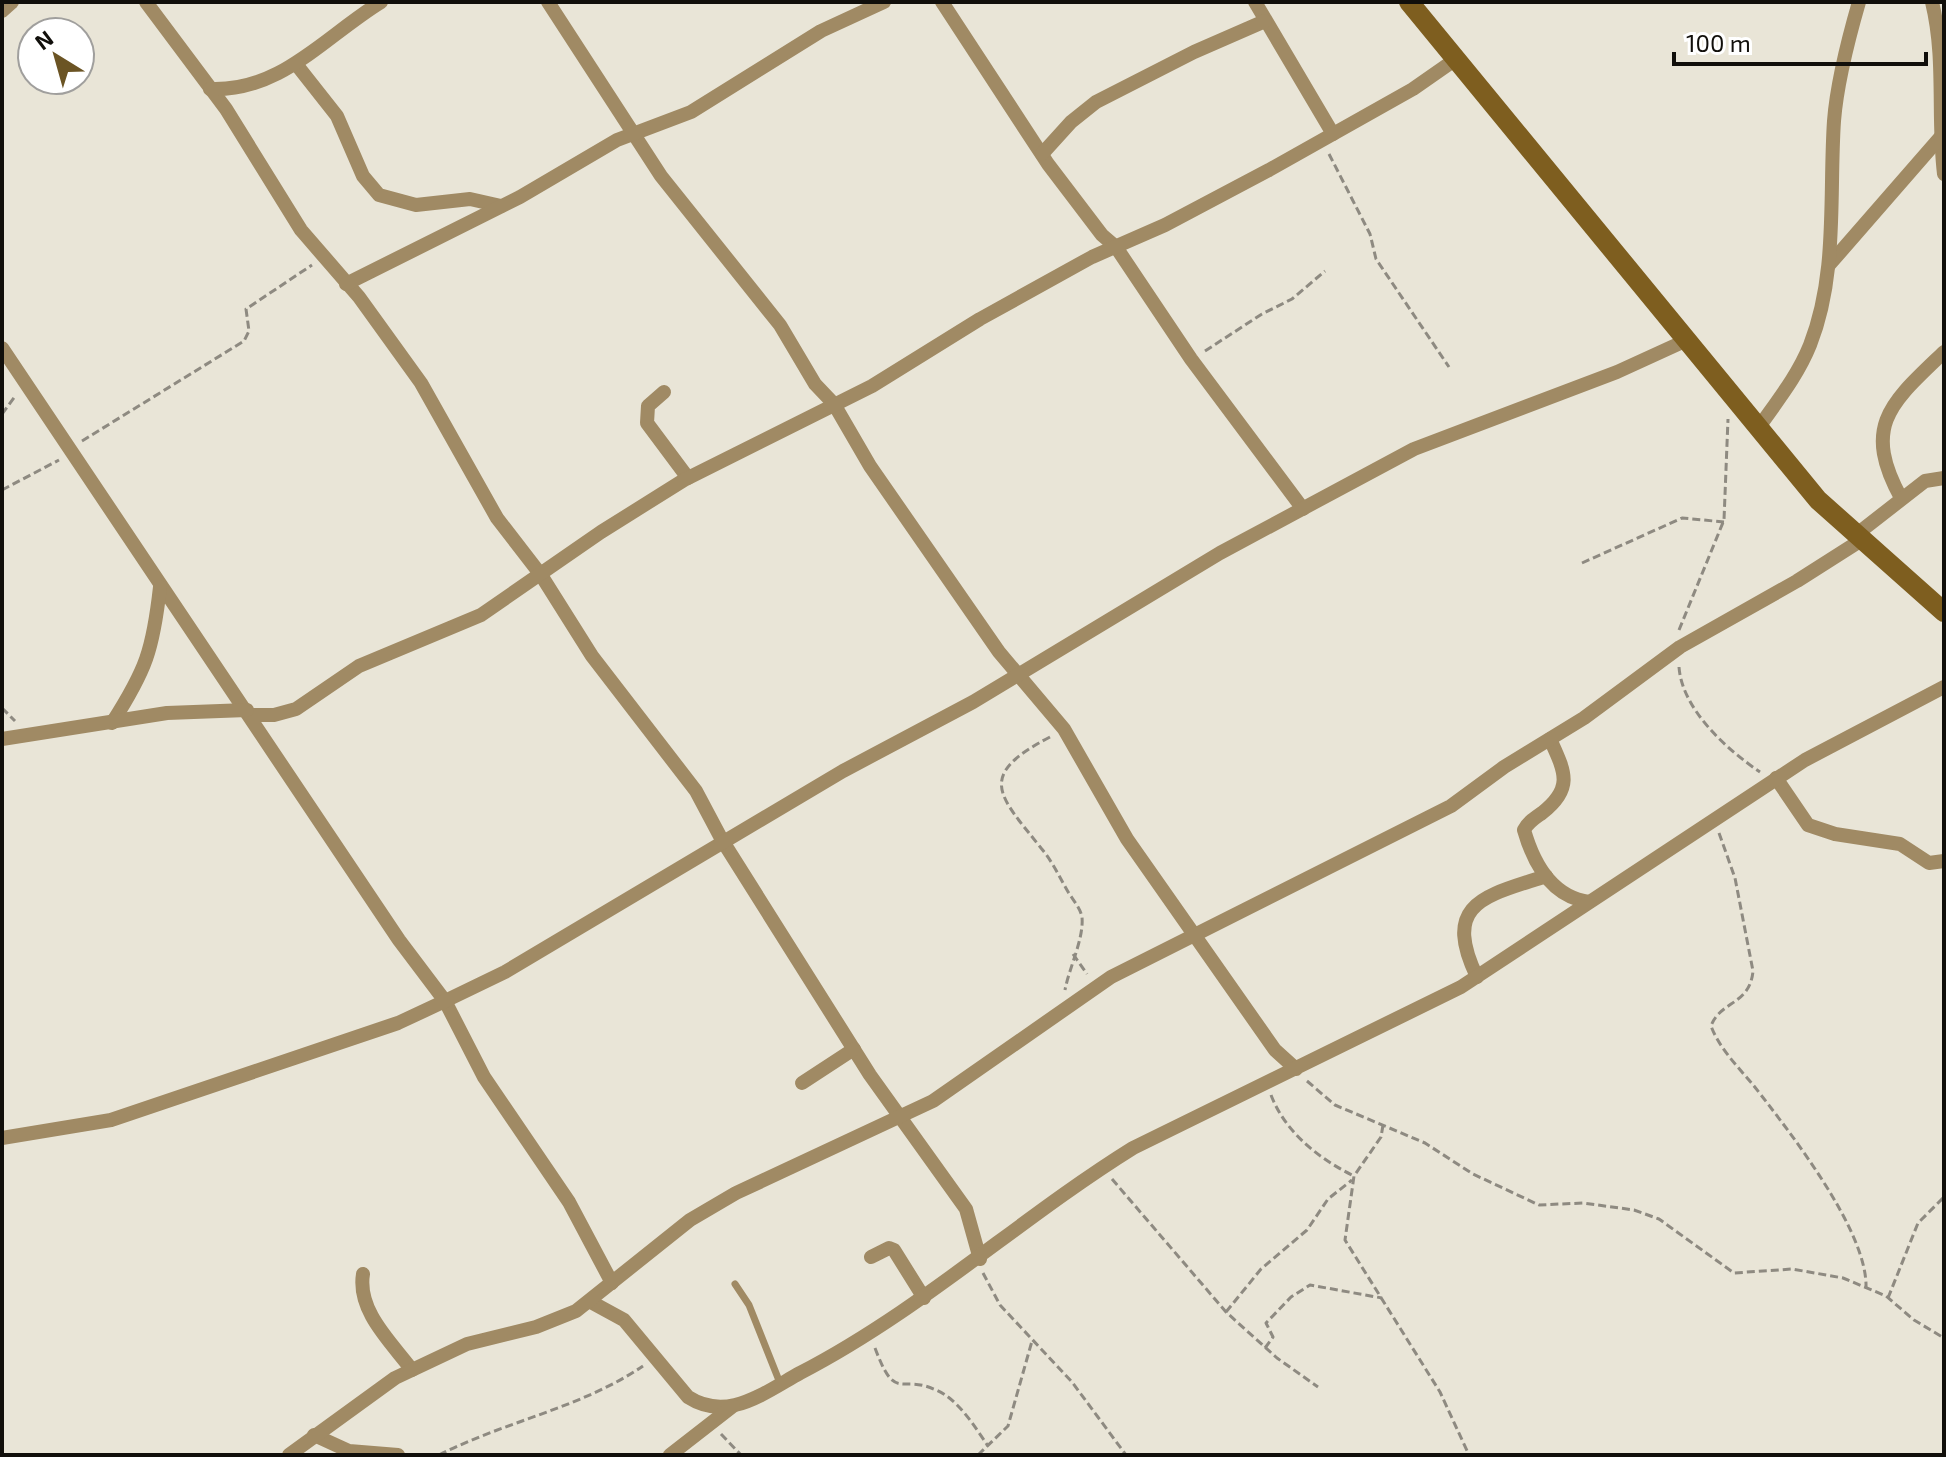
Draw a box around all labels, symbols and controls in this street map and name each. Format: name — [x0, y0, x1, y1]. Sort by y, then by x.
north arrow — [16, 16, 96, 96]
scale bar — [1674, 16, 1926, 66]
text: N — [29, 24, 58, 54]
text: 100 m — [1686, 28, 1751, 57]

